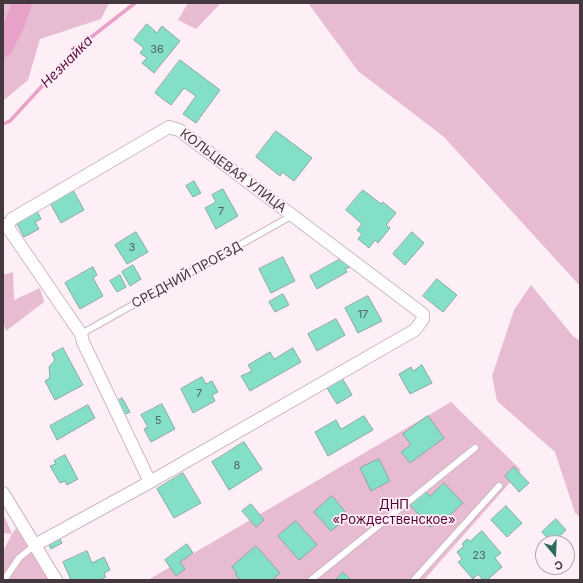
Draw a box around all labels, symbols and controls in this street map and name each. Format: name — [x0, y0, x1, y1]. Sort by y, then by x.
water label: Незнайка — [37, 32, 97, 92]
house number: 36 — [150, 43, 164, 57]
street label: КОЛЬЦЕВАЯ УЛИЦА — [177, 126, 289, 216]
house number: 7 — [218, 205, 224, 219]
street label: СРЕДНИЙ ПРОЕЗД — [129, 238, 245, 312]
house number: 3 — [129, 241, 135, 255]
house number: 17 — [358, 308, 368, 322]
house number: 7 — [196, 387, 202, 401]
house number: 5 — [155, 414, 161, 428]
house number: 8 — [234, 459, 240, 473]
park label: ДНП «Рождественское» — [332, 497, 456, 528]
north arrow — [535, 535, 575, 575]
house number: 23 — [472, 549, 486, 563]
text: С — [552, 557, 565, 573]

